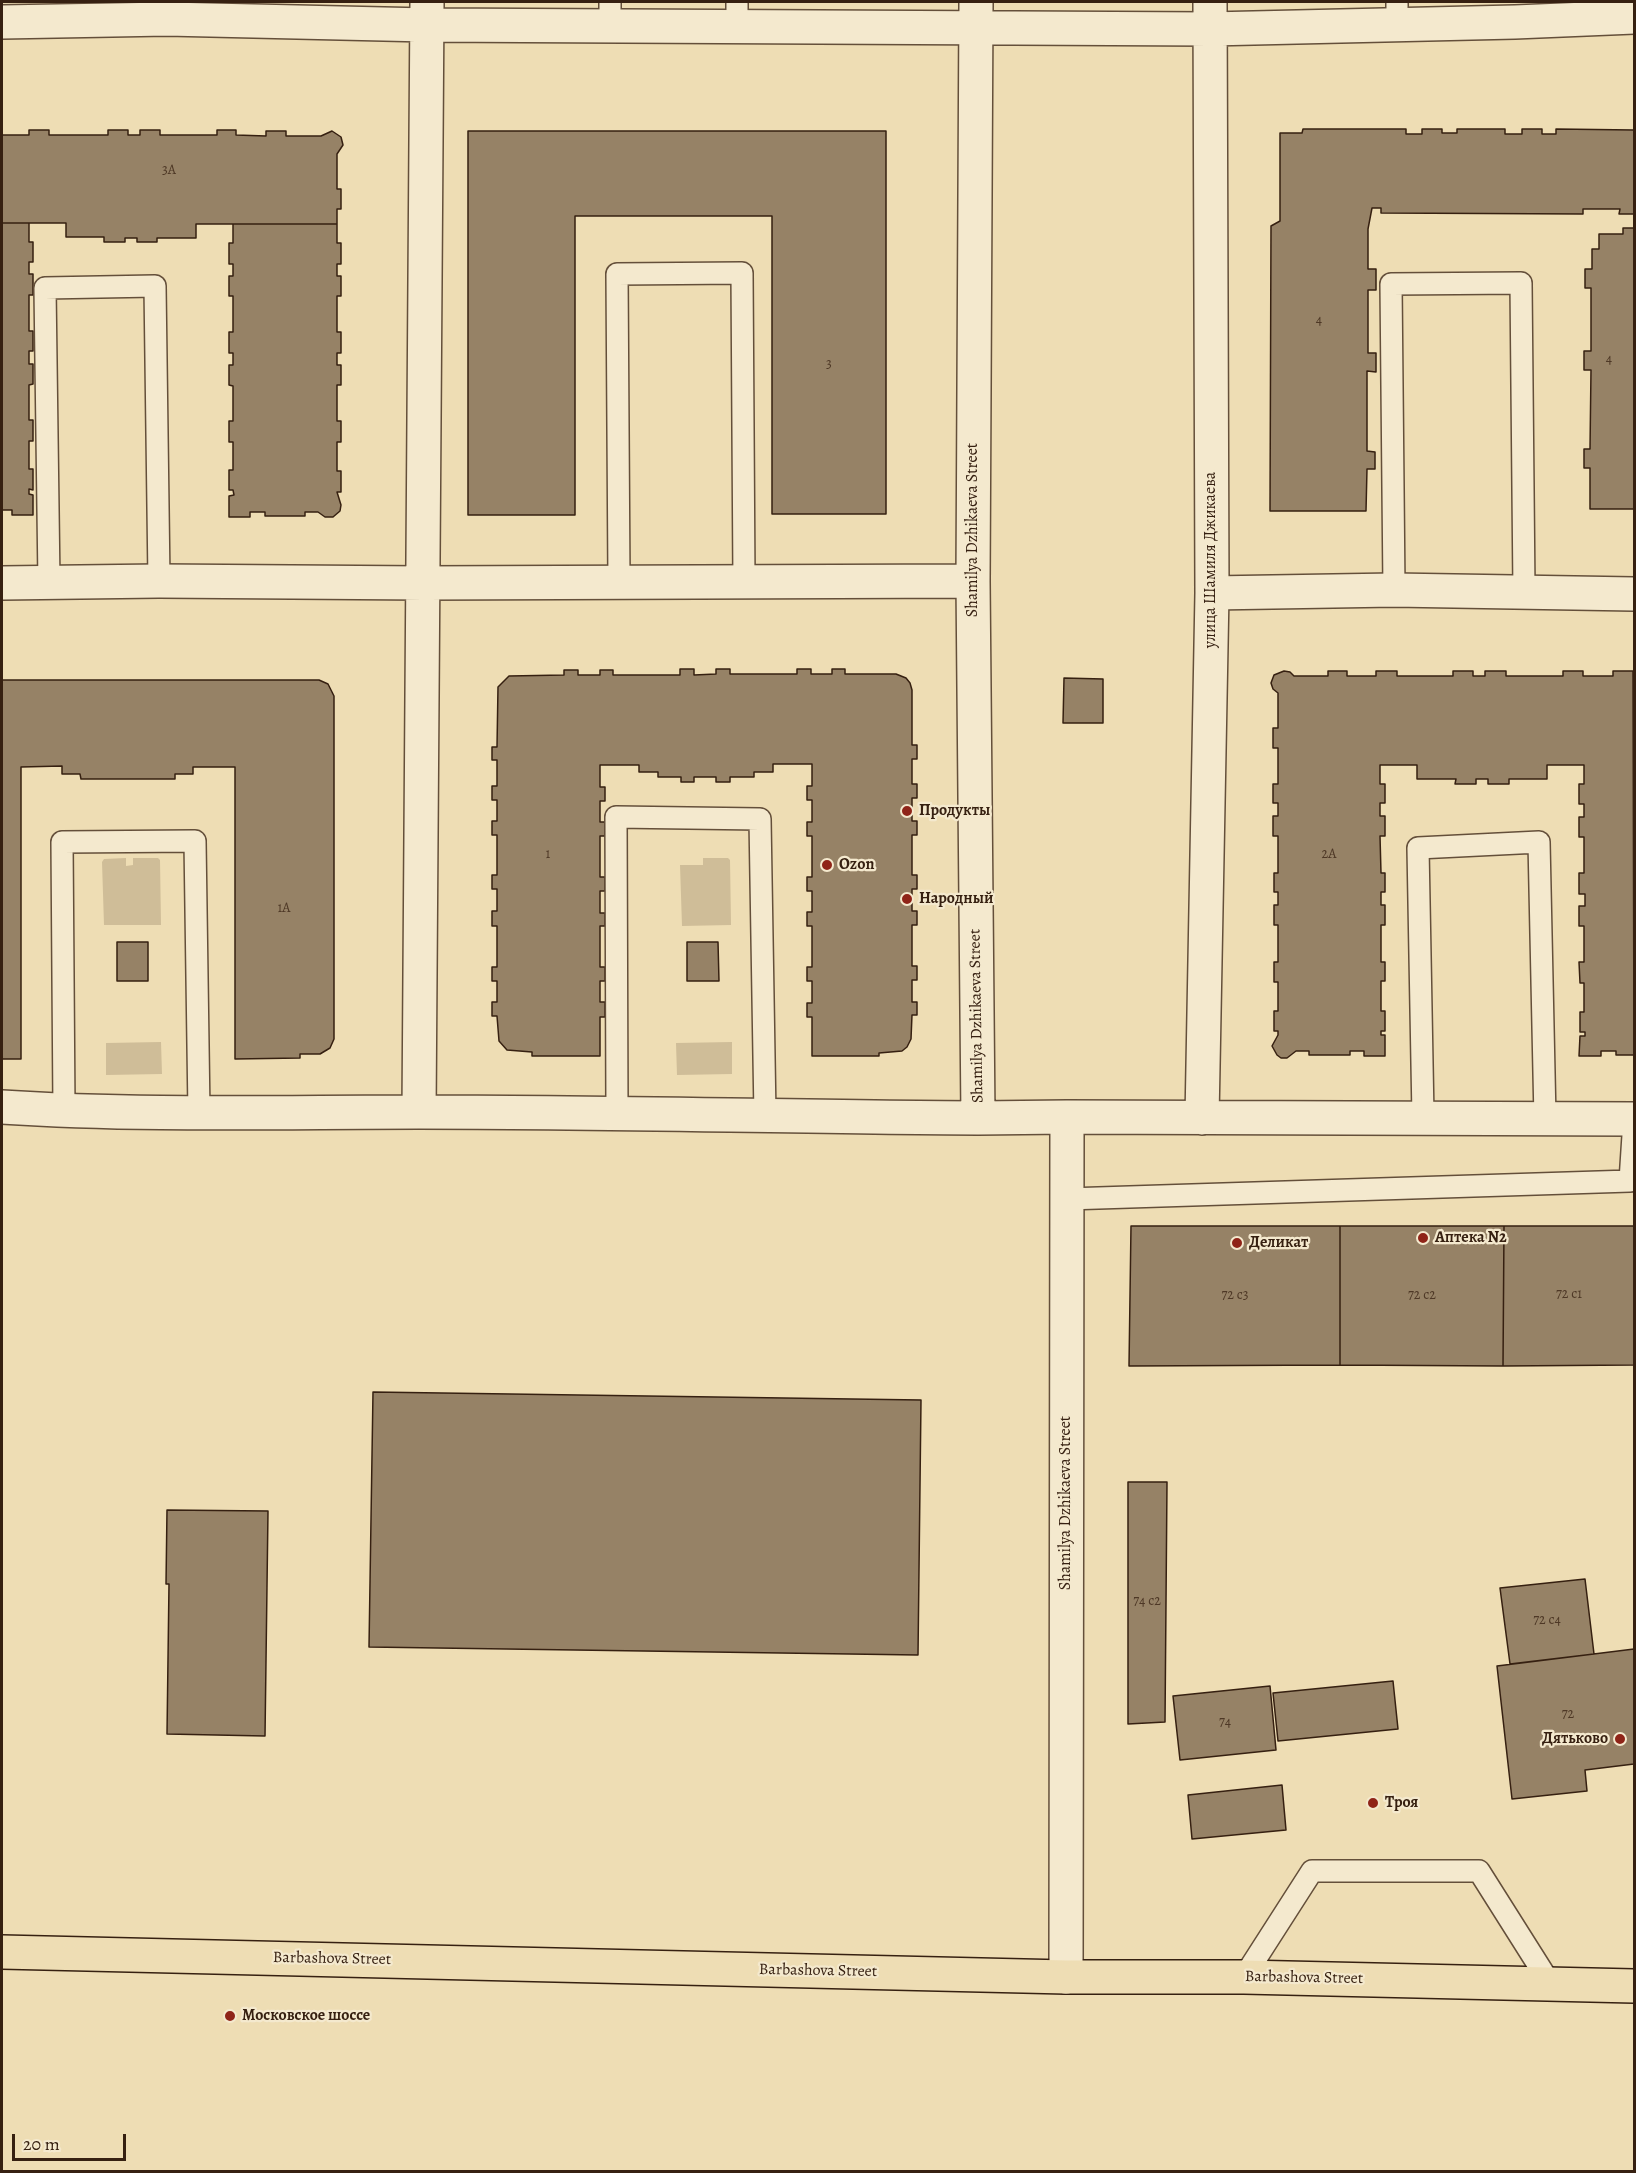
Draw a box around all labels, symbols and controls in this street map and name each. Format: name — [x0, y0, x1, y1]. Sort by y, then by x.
house number: 3А — [162, 163, 176, 179]
house number: 4 — [1316, 313, 1322, 329]
house number: 4 — [1606, 352, 1612, 368]
house number: 3 — [826, 357, 832, 373]
street label: Shamilya Dzhikaeva Street — [963, 443, 983, 617]
street label: улица Шамиля Джикаева — [1201, 472, 1221, 648]
place label: Продукты — [919, 801, 990, 821]
marker: Продукты — [900, 804, 914, 818]
house number: 1 — [546, 847, 550, 863]
house number: 2А — [1322, 847, 1336, 863]
place label: Ozon — [839, 855, 874, 875]
marker: Ozon — [820, 858, 834, 872]
place label: Народный — [919, 889, 993, 909]
marker: Народный — [900, 892, 914, 906]
house number: 1А — [278, 901, 290, 917]
street label: Shamilya Dzhikaeva Street — [966, 929, 988, 1103]
place label: Аптека N2 — [1435, 1228, 1507, 1248]
marker: Аптека N2 — [1416, 1231, 1430, 1245]
place label: Деликат — [1249, 1233, 1308, 1253]
marker: Деликат — [1230, 1236, 1244, 1250]
house number: 72 с1 — [1556, 1287, 1582, 1303]
house number: 72 с3 — [1221, 1288, 1249, 1304]
house number: 72 с2 — [1408, 1288, 1436, 1304]
street label: Shamilya Dzhikaeva Street — [1056, 1416, 1076, 1590]
house number: 74 с2 — [1133, 1594, 1161, 1610]
house number: 72 с4 — [1533, 1613, 1561, 1629]
house number: 72 — [1562, 1707, 1574, 1723]
house number: 74 — [1219, 1715, 1231, 1731]
place label: Дятьково — [1542, 1729, 1608, 1749]
marker: Дятьково — [1613, 1732, 1627, 1746]
place label: Троя — [1385, 1793, 1418, 1813]
marker: Троя — [1366, 1796, 1380, 1810]
street label: Barbashova Street — [273, 1948, 391, 1970]
street label: Barbashova Street — [759, 1960, 877, 1982]
street label: Barbashova Street — [1245, 1967, 1363, 1989]
place label: Московское шоссе — [242, 2006, 370, 2026]
marker: Московское шоссе — [223, 2009, 237, 2023]
scale bar — [15, 2122, 129, 2160]
text: 20 m — [23, 2132, 60, 2156]

